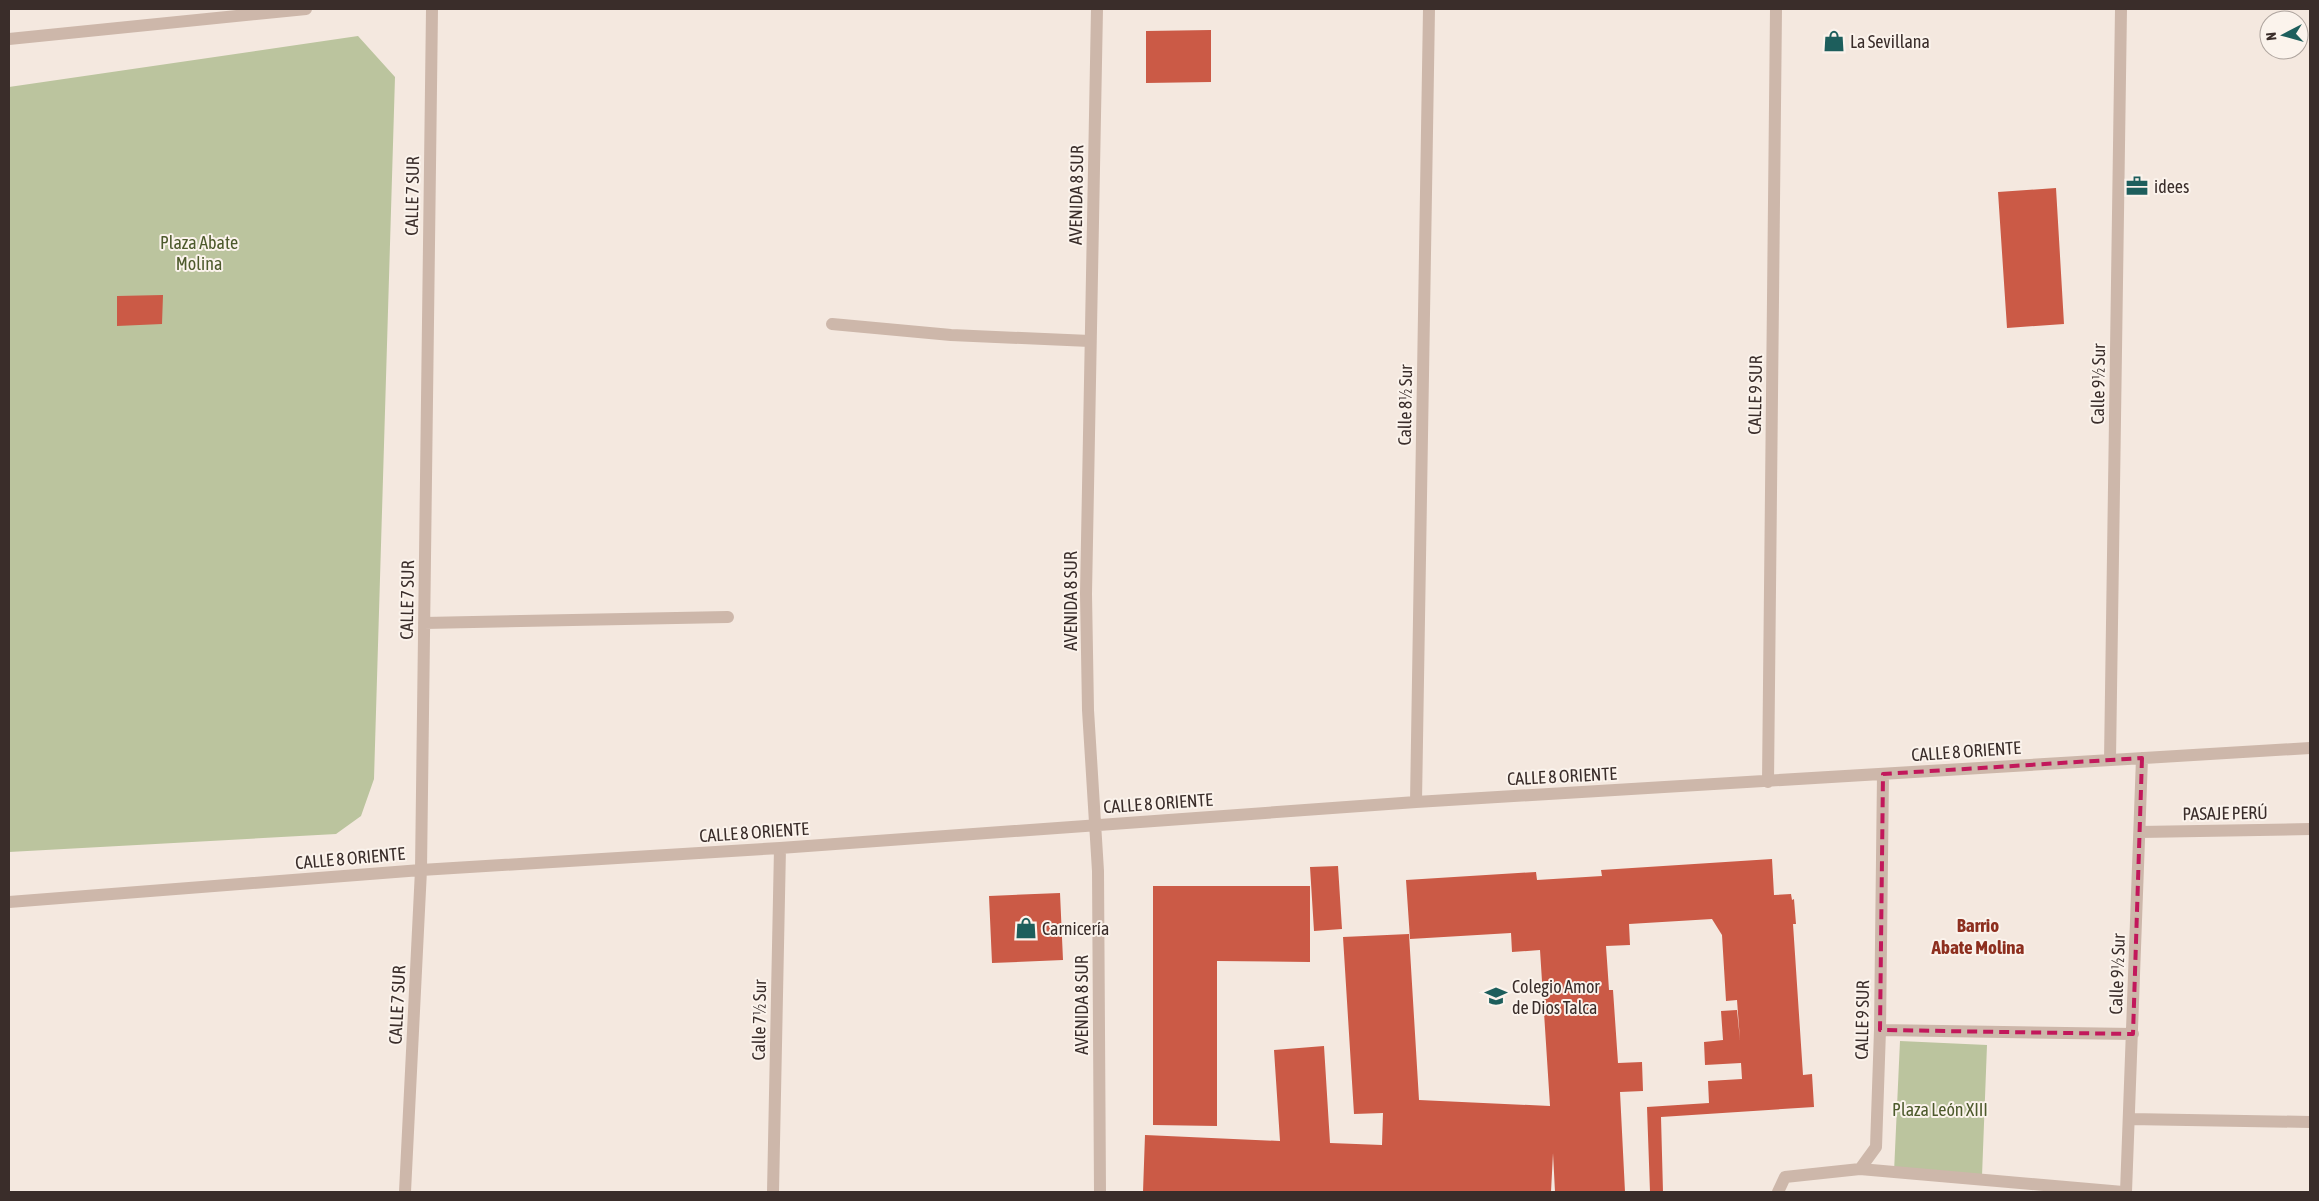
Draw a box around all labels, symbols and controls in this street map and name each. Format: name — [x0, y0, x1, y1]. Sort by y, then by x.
north arrow — [2259, 10, 2309, 60]
shop icon: La Sevillana — [1821, 28, 1847, 54]
place label: La Sevillana — [1850, 31, 1930, 52]
text: N — [2263, 31, 2279, 41]
street label: AVENIDA 8 SUR — [1065, 145, 1087, 245]
street label: CALLE 7 SUR — [401, 156, 423, 236]
office icon: idees — [2124, 173, 2150, 199]
place label: idees — [2154, 176, 2189, 197]
park label: Plaza Abate Molina — [160, 232, 238, 274]
street label: Calle 9½ Sur — [2087, 343, 2109, 425]
street label: CALLE 9 SUR — [1744, 355, 1766, 435]
street label: Calle 8½ Sur — [1394, 364, 1416, 446]
street label: AVENIDA 8 SUR — [1060, 551, 1081, 651]
street label: CALLE 7 SUR — [396, 560, 418, 640]
street label: CALLE 8 ORIENTE — [1910, 737, 2022, 765]
street label: CALLE 8 ORIENTE — [1507, 763, 1618, 789]
street label: CALLE 8 ORIENTE — [1102, 789, 1214, 817]
street label: PASAJE PERÚ — [2182, 802, 2268, 824]
street label: CALLE 8 ORIENTE — [698, 818, 810, 846]
street label: CALLE 8 ORIENTE — [294, 843, 406, 873]
district label: Barrio Abate Molina — [1931, 914, 2025, 958]
shop icon: Carnicería — [1013, 915, 1039, 941]
place label: Carnicería — [1042, 918, 1109, 939]
street label: Calle 9½ Sur — [2105, 932, 2129, 1015]
street label: AVENIDA 8 SUR — [1071, 955, 1092, 1055]
street label: CALLE 7 SUR — [384, 965, 410, 1045]
place label: Colegio Amor de Dios Talca — [1512, 976, 1600, 1018]
street label: Calle 7½ Sur — [748, 979, 770, 1061]
street label: CALLE 9 SUR — [1851, 980, 1873, 1060]
school or university icon: Colegio Amor de Dios Talca — [1483, 983, 1509, 1009]
park label: Plaza León XIII — [1892, 1099, 1988, 1120]

